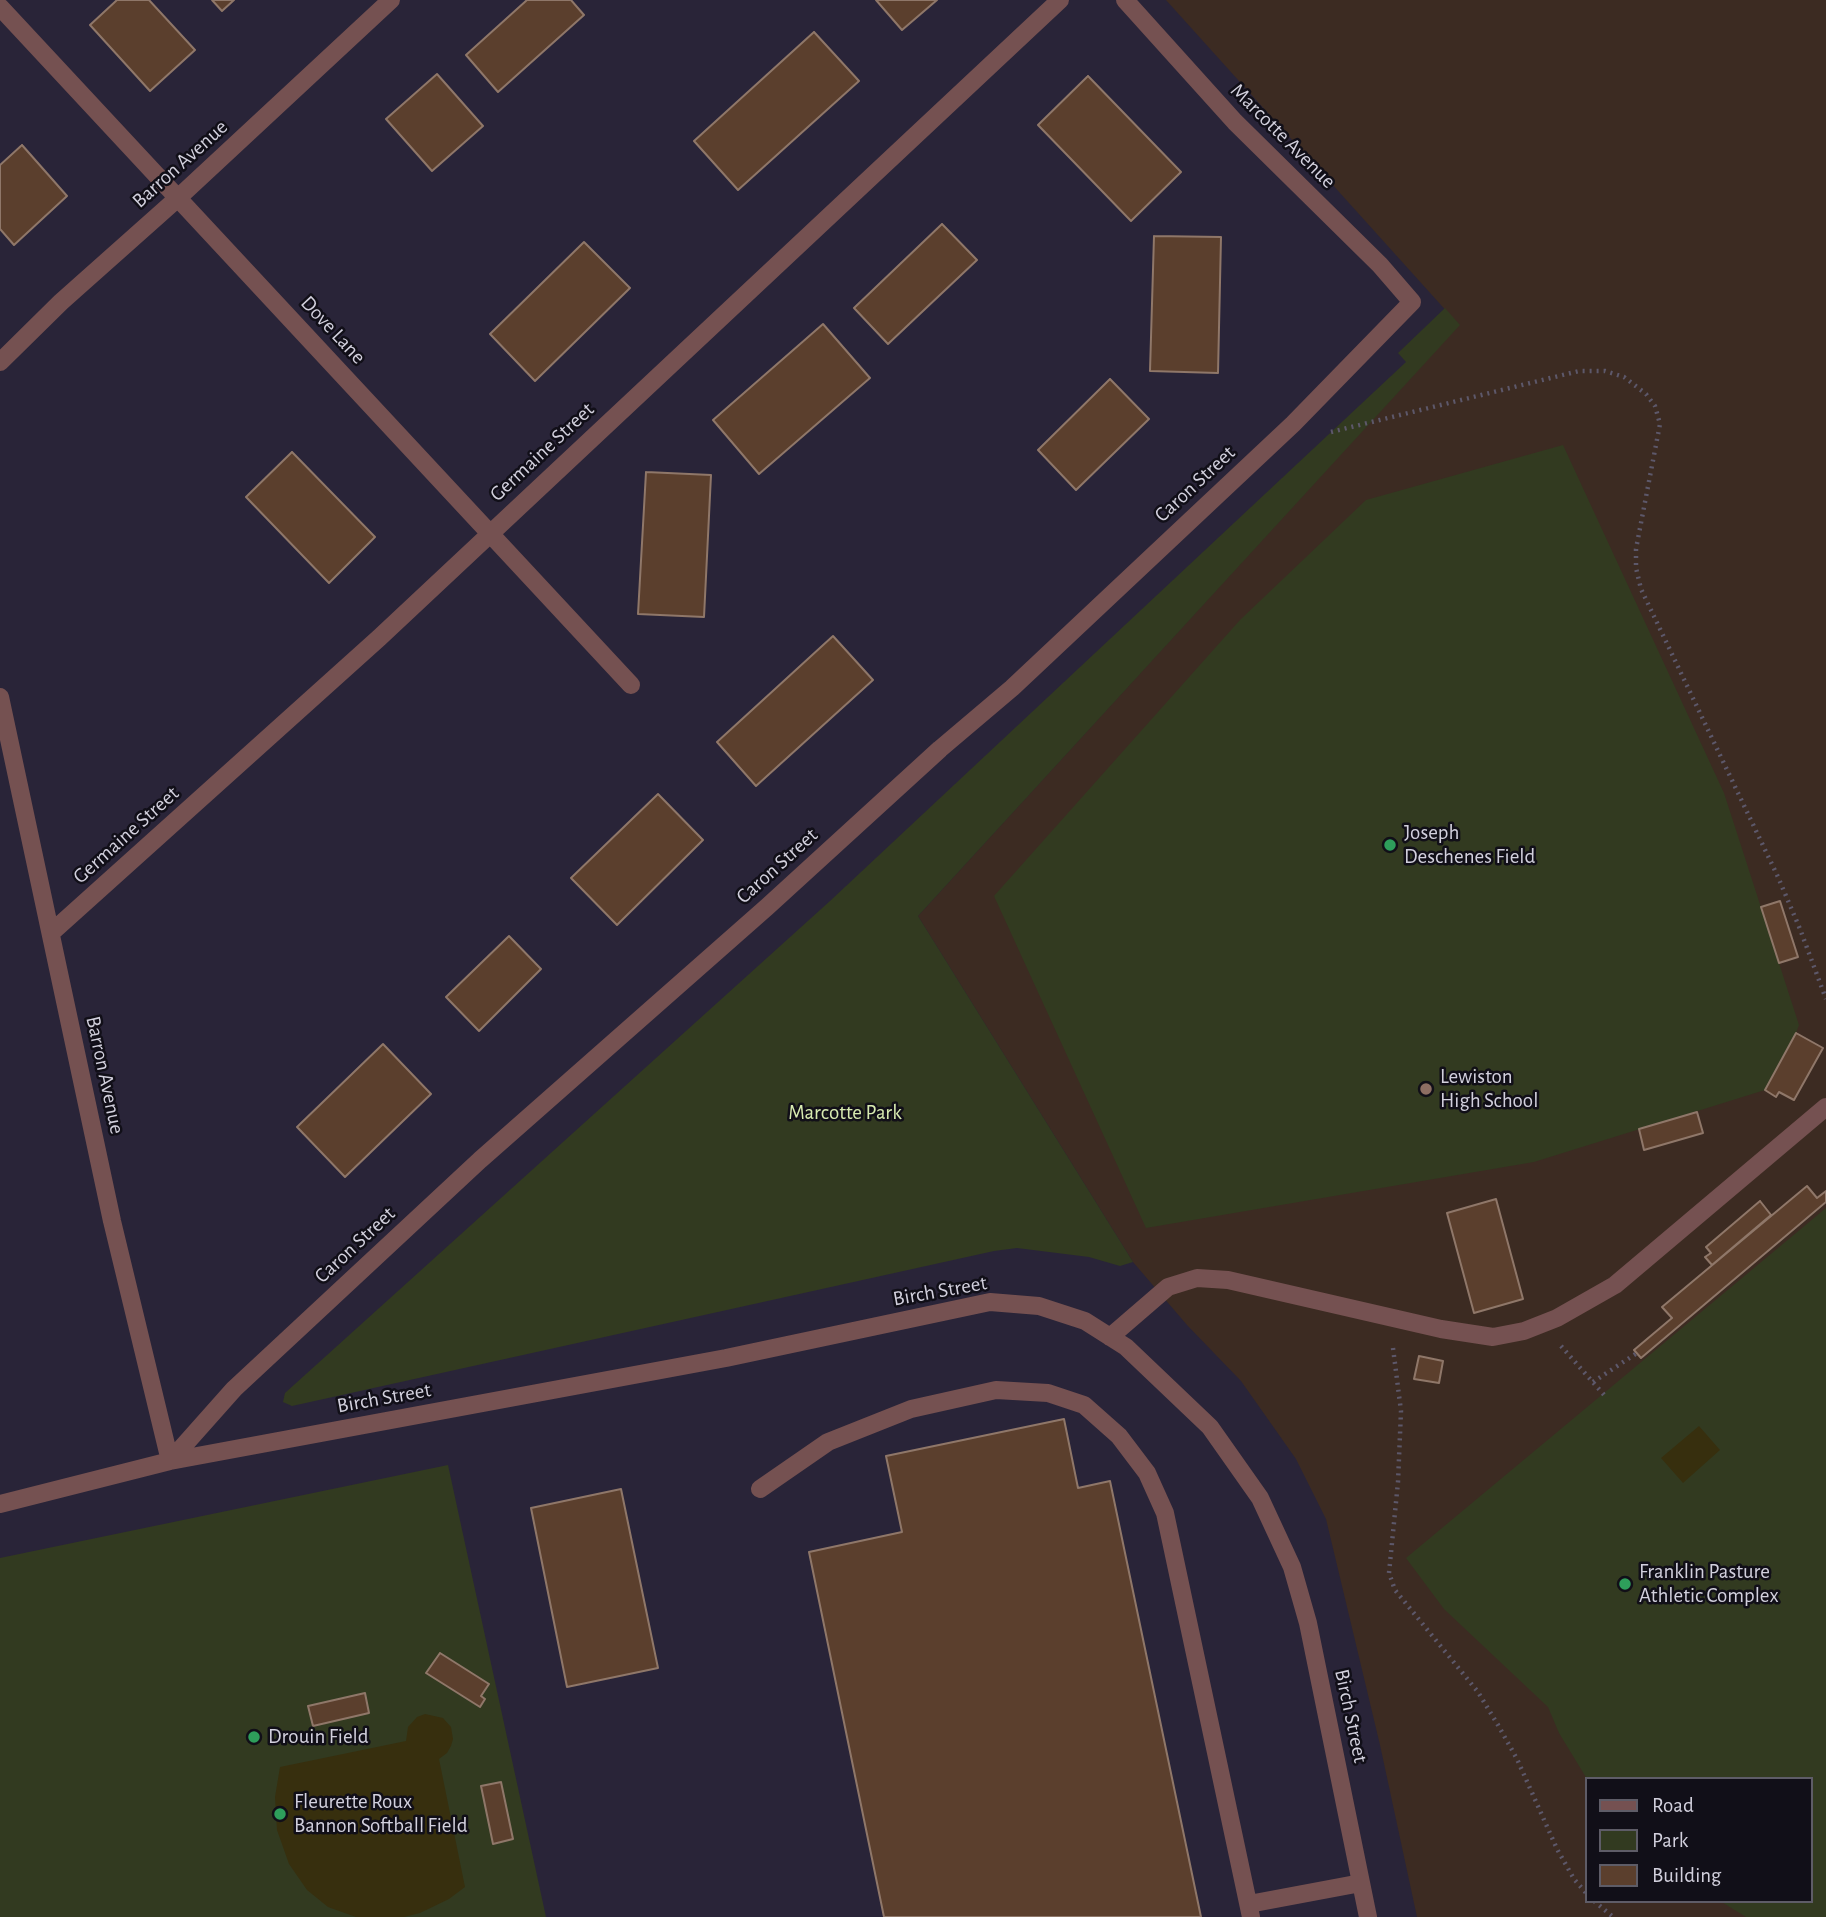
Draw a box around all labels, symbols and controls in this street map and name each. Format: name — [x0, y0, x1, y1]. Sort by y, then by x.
street label: Marcotte Avenue — [1225, 78, 1341, 194]
street label: Barron Avenue — [127, 115, 233, 213]
street label: Dove Lane — [295, 291, 371, 369]
street label: Germaine Street — [485, 397, 599, 507]
street label: Caron Street — [1149, 440, 1241, 528]
street label: Germaine Street — [68, 781, 184, 889]
place label: Joseph Deschenes Field — [1404, 820, 1535, 870]
street label: Caron Street — [731, 823, 823, 909]
marker: Joseph Deschenes Field — [1382, 837, 1398, 853]
street label: Barron Avenue — [80, 1014, 130, 1136]
place label: Lewiston High School — [1440, 1064, 1538, 1114]
marker: Lewiston High School — [1418, 1081, 1434, 1097]
park label: Marcotte Park — [788, 1100, 902, 1126]
street label: Caron Street — [309, 1201, 401, 1289]
street label: Birch Street — [891, 1270, 989, 1312]
street label: Birch Street — [335, 1377, 433, 1419]
place label: Franklin Pasture Athletic Complex — [1639, 1559, 1779, 1609]
marker: Franklin Pasture Athletic Complex — [1617, 1576, 1633, 1592]
street label: Birch Street — [1329, 1667, 1373, 1765]
place label: Drouin Field — [268, 1724, 369, 1750]
marker: Drouin Field — [246, 1729, 262, 1745]
legend — [1584, 1777, 1812, 1903]
place label: Fleurette Roux Bannon Softball Field — [294, 1789, 468, 1839]
text: Road — [1652, 1795, 1694, 1816]
marker: Fleurette Roux Bannon Softball Field — [272, 1806, 288, 1822]
text: Park — [1652, 1830, 1688, 1851]
text: Building — [1652, 1865, 1721, 1886]

